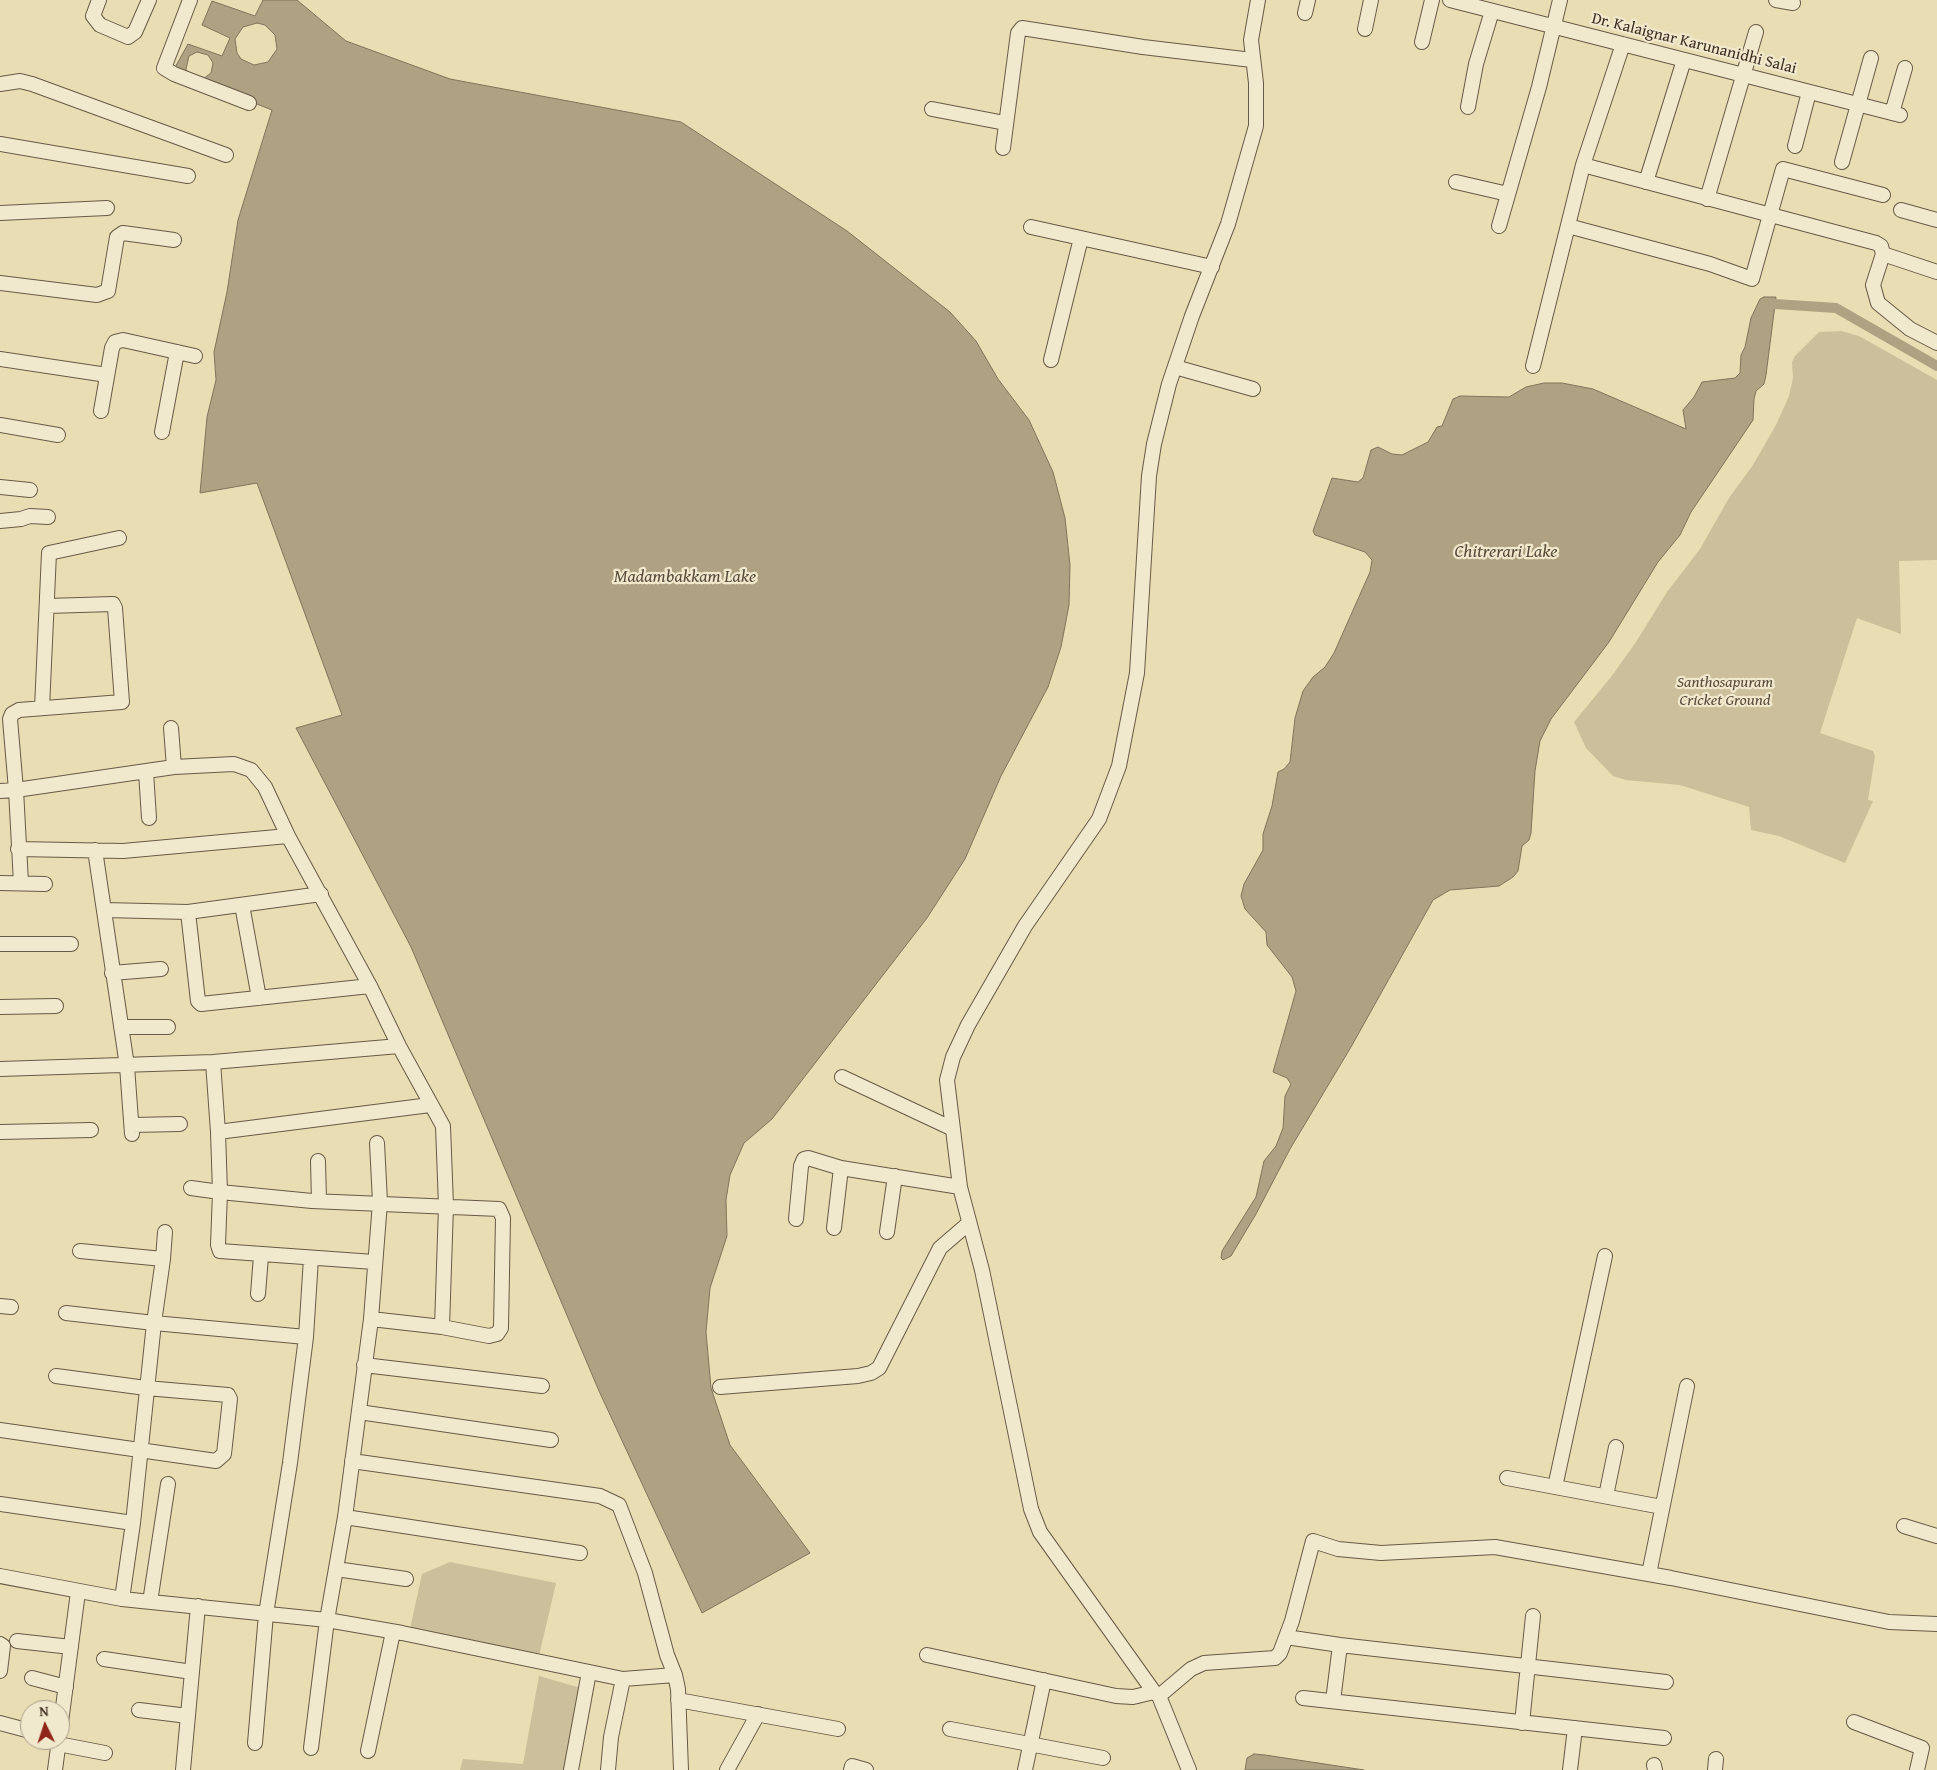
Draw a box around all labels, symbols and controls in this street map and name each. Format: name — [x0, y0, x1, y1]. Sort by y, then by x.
street label: Dr. Kalaignar Karunanidhi Salai — [1590, 9, 1798, 79]
water label: Chitrerari Lake — [1454, 541, 1558, 563]
water label: Madambakkam Lake — [614, 566, 756, 588]
park label: Santhosapuram Cricket Ground — [1677, 673, 1773, 711]
north arrow — [20, 1700, 70, 1750]
text: N — [39, 1701, 49, 1721]

